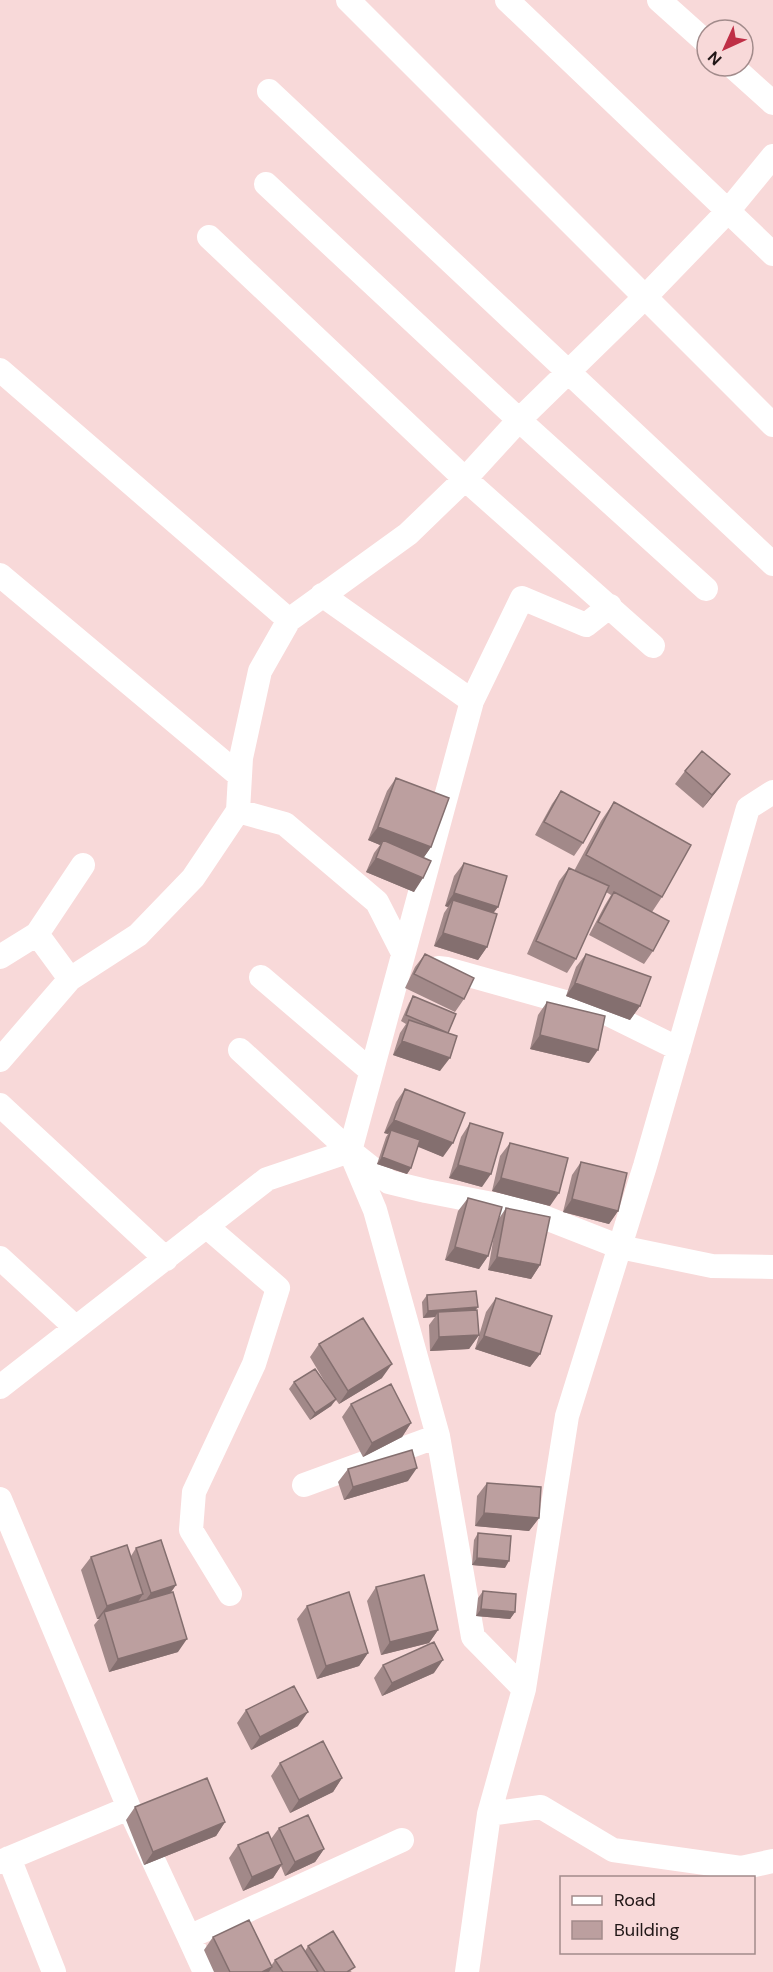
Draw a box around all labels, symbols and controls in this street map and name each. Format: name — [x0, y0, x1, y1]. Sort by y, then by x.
north arrow — [695, 18, 755, 78]
text: N — [703, 47, 726, 70]
legend — [560, 1876, 755, 1954]
text: Road — [614, 1888, 656, 1912]
text: Building — [614, 1918, 679, 1942]

